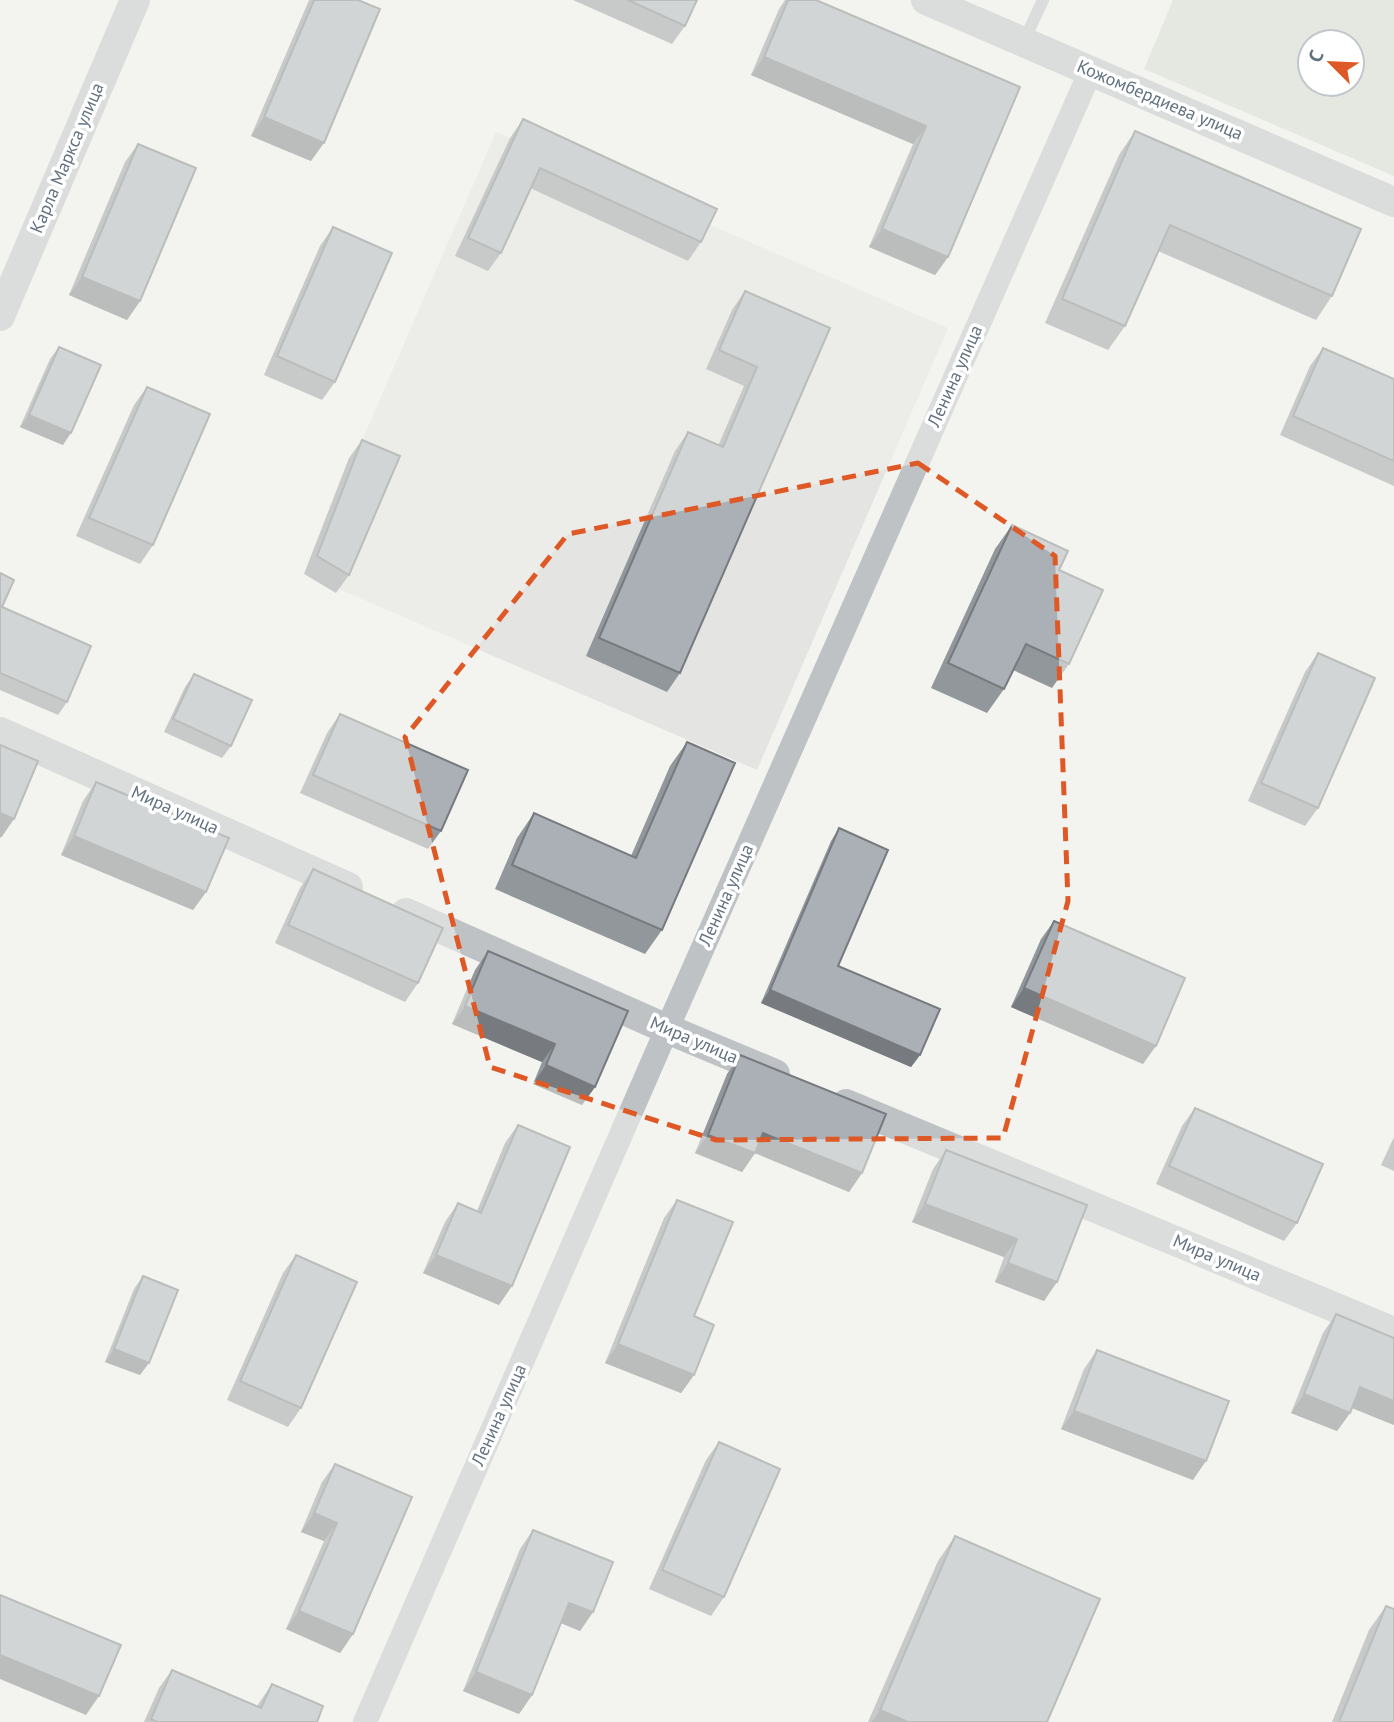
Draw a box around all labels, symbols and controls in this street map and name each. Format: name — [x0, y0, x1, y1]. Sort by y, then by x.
north arrow — [1296, 28, 1366, 98]
text: С — [1302, 46, 1329, 66]
street label: Кожомбердиева улица — [1074, 54, 1247, 145]
street label: Карла Маркса улица — [24, 79, 109, 237]
street label: Ленина улица — [921, 321, 987, 431]
street label: Мира улица — [128, 780, 223, 839]
street label: Ленина улица — [692, 840, 758, 950]
street label: Мира улица — [647, 1011, 742, 1068]
street label: Мира улица — [1170, 1229, 1265, 1286]
street label: Ленина улица — [465, 1360, 531, 1470]

